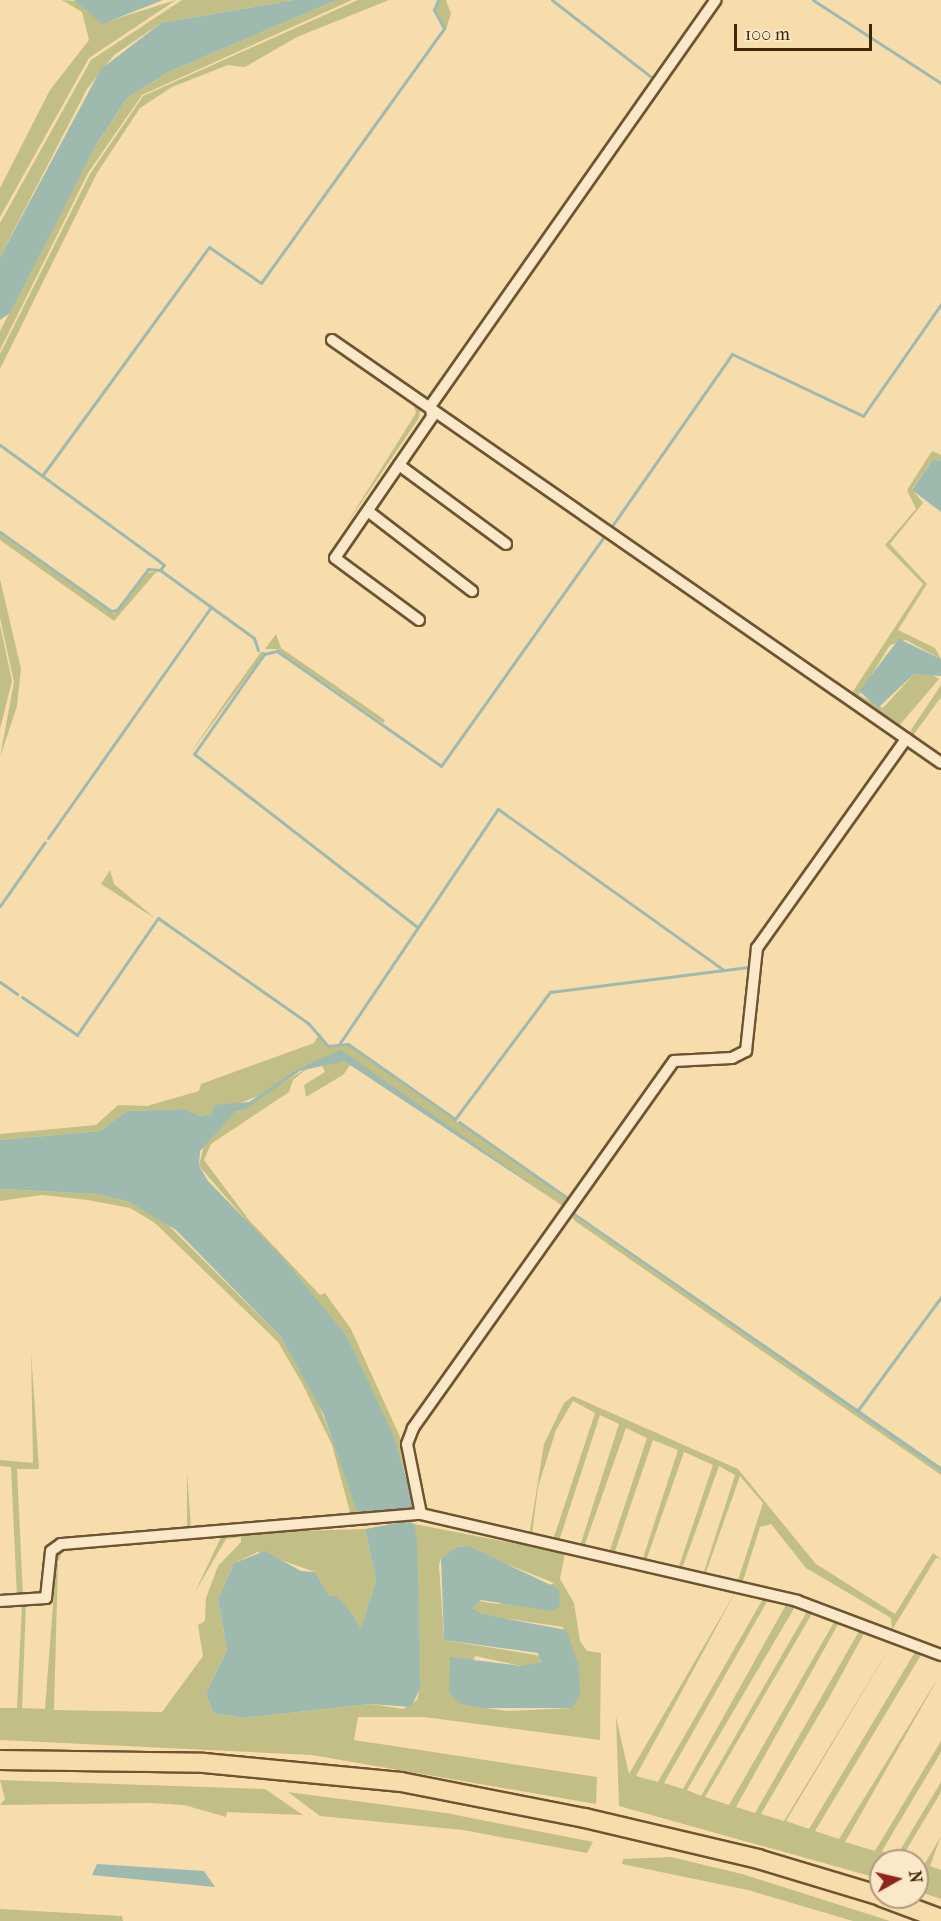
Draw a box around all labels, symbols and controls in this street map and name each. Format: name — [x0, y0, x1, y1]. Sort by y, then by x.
scale bar — [737, 12, 875, 50]
text: 100 m — [745, 24, 790, 45]
north arrow — [869, 1849, 929, 1909]
text: N — [905, 1869, 926, 1884]

